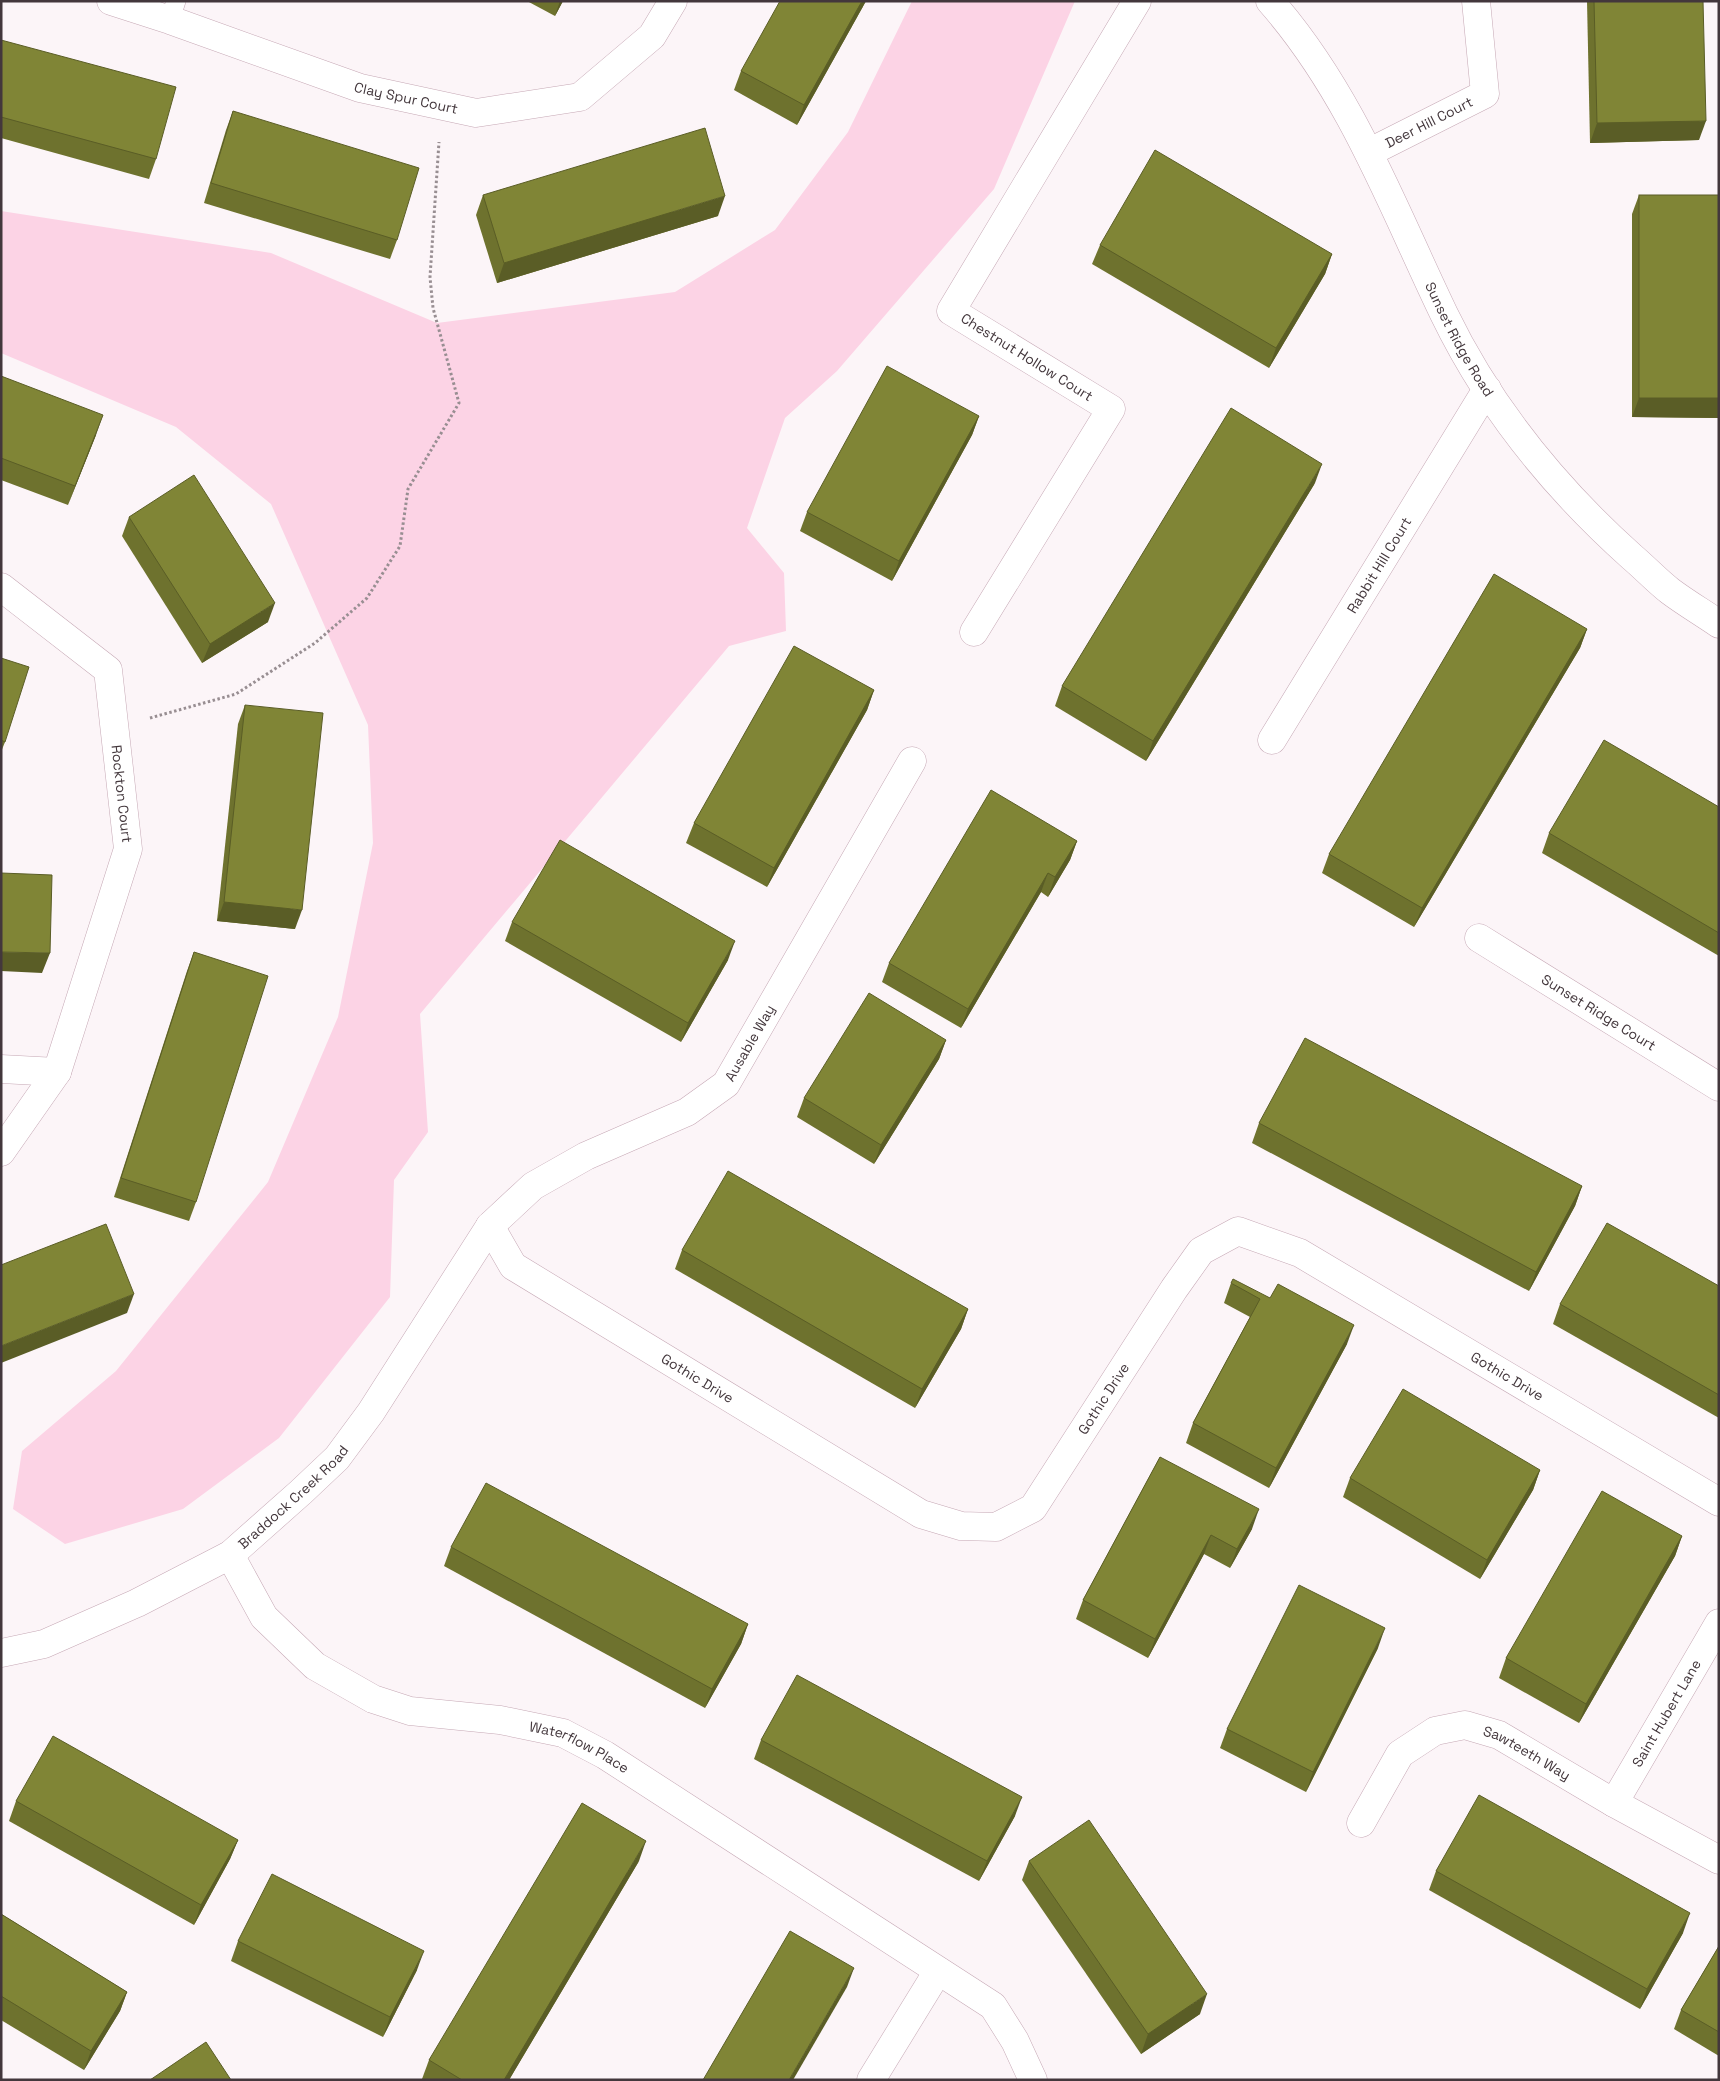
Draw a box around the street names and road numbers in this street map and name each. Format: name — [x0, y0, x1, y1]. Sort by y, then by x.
street label: Clay Spur Court — [352, 78, 460, 118]
street label: Deer Hill Court — [1382, 93, 1476, 152]
street label: Sunset Ridge Road — [1421, 279, 1498, 400]
street label: Chestnut Hollow Court — [958, 309, 1096, 405]
street label: Rabbit Hill Court — [1343, 514, 1415, 617]
street label: Rockton Court — [107, 744, 136, 844]
street label: Sunset Ridge Court — [1538, 970, 1659, 1055]
street label: Ausable Way — [721, 1001, 779, 1084]
street label: Gothic Drive — [1468, 1348, 1547, 1405]
street label: Gothic Drive — [658, 1349, 737, 1407]
street label: Gothic Drive — [1074, 1359, 1133, 1438]
street label: Braddock Creek Road — [234, 1442, 352, 1553]
street label: Saint Hubert Lane — [1628, 1656, 1705, 1770]
street label: Waterflow Place — [528, 1717, 633, 1777]
street label: Sawteeth Way — [1481, 1722, 1574, 1784]

